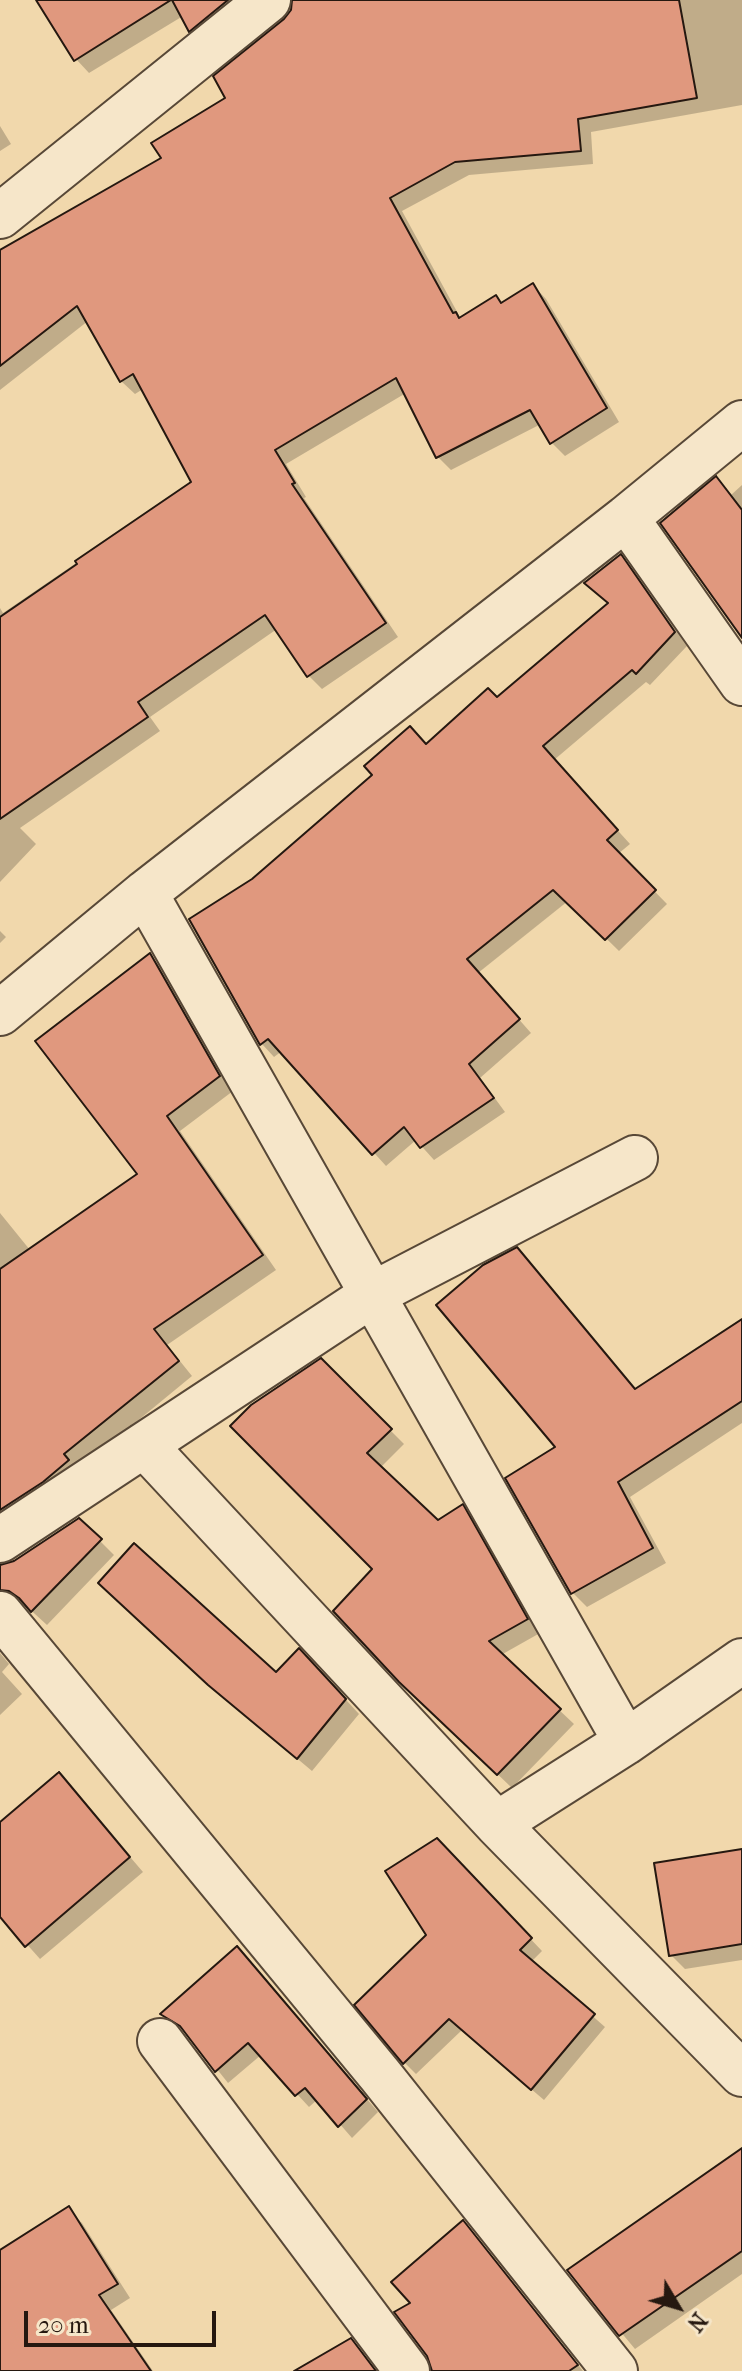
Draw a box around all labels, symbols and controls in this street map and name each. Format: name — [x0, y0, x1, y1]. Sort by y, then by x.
north arrow — [638, 2267, 718, 2347]
scale bar — [28, 2295, 220, 2345]
text: N — [682, 2307, 712, 2336]
text: 20 m — [38, 2311, 89, 2339]

